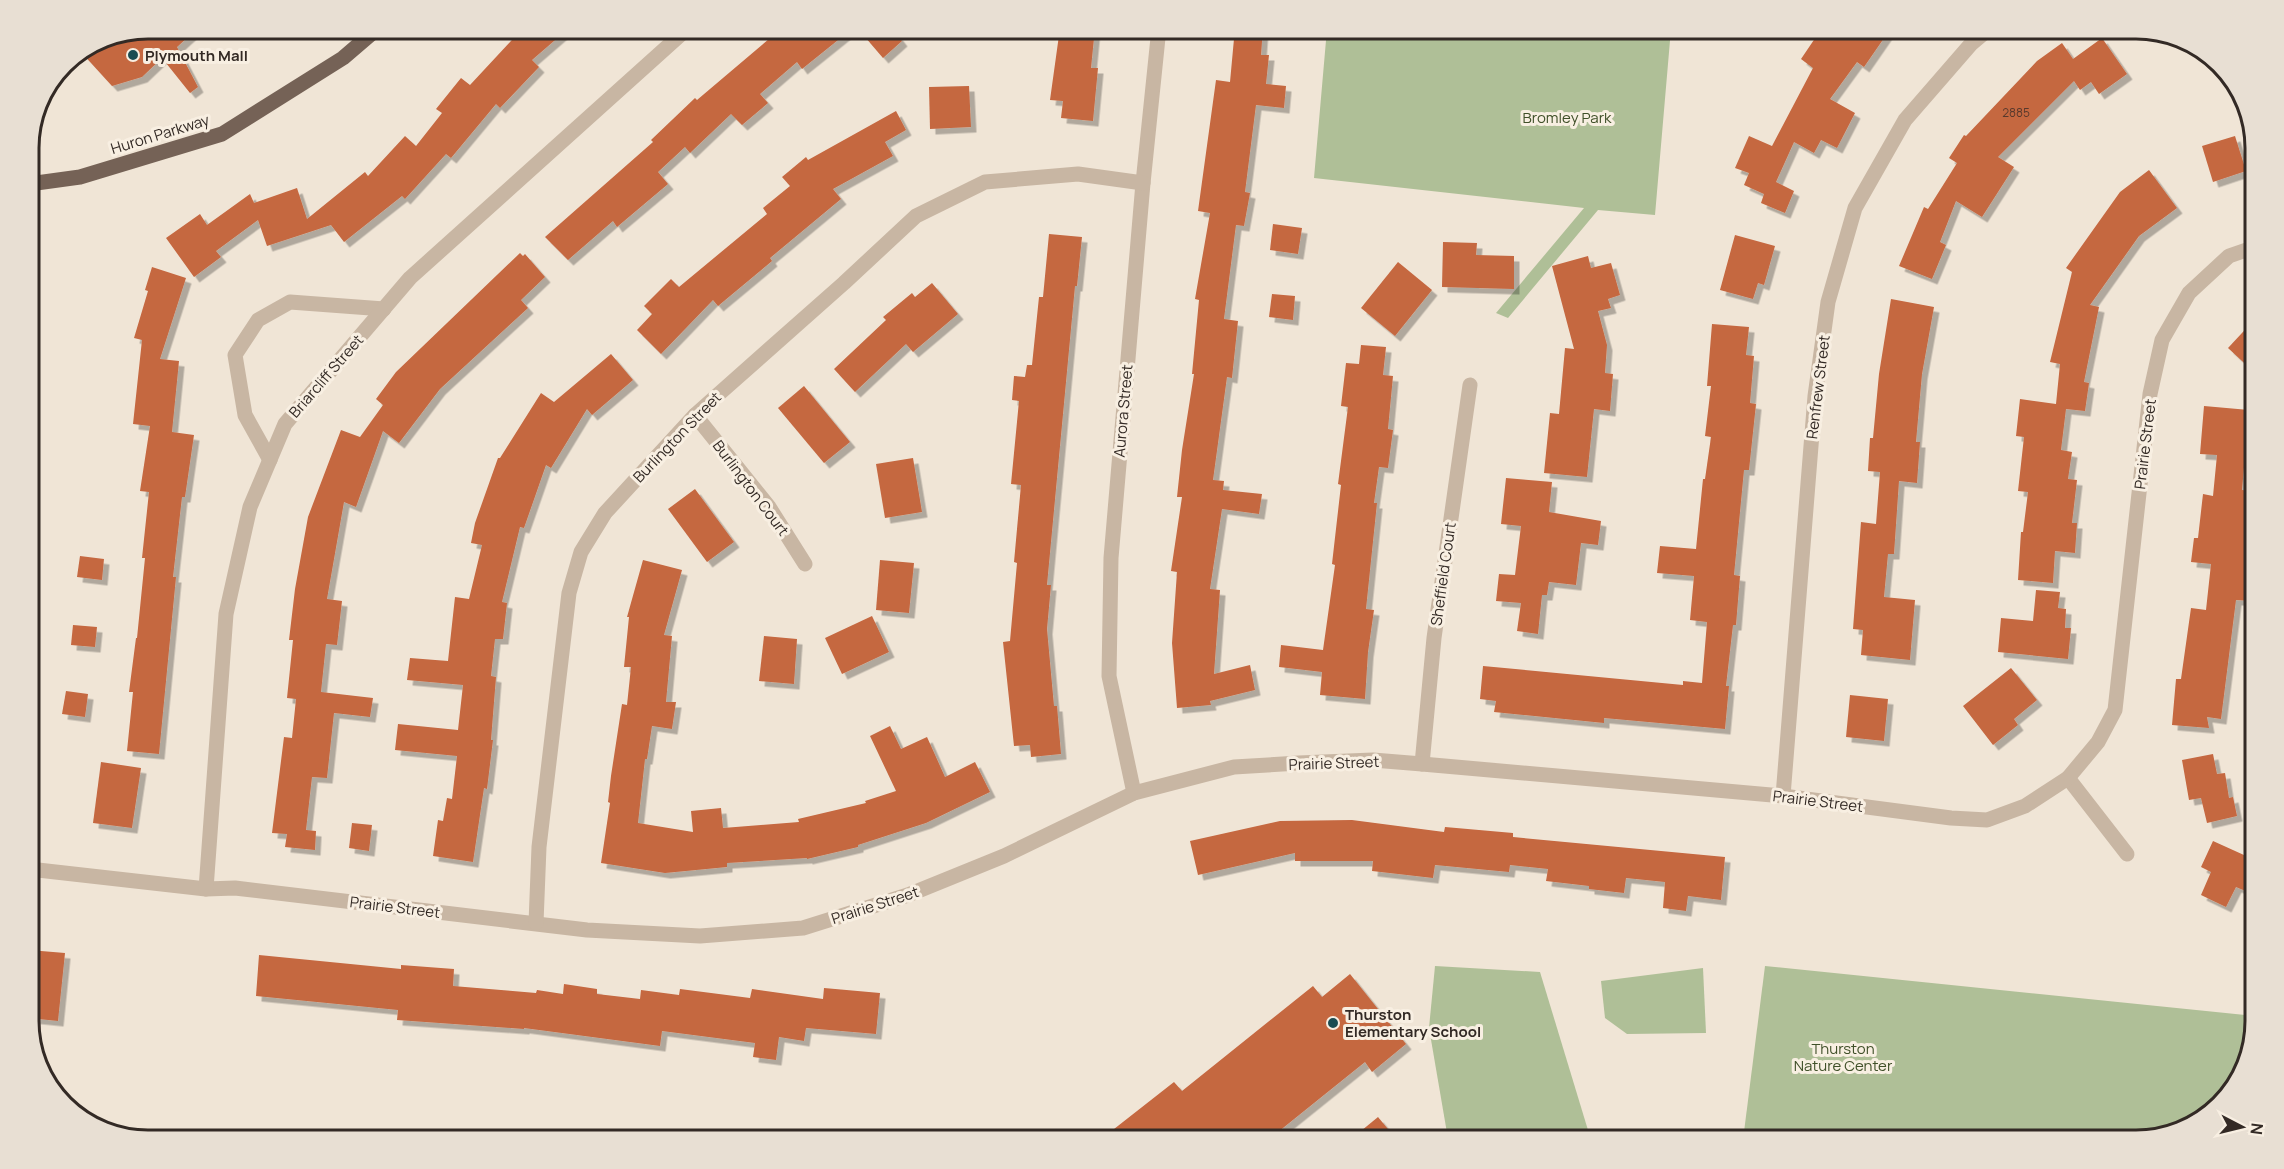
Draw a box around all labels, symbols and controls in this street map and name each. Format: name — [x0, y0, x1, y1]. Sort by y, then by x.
place label: Plymouth Mall — [145, 45, 248, 66]
marker: Plymouth Mall — [126, 48, 140, 62]
house number: 2885 — [2002, 104, 2030, 121]
park label: Bromley Park — [1523, 107, 1612, 128]
street label: Huron Parkway — [108, 109, 212, 159]
street label: Briarcliff Street — [284, 330, 368, 422]
street label: Renfrew Street — [1801, 334, 1835, 440]
street label: Aurora Street — [1108, 364, 1138, 458]
street label: Burlington Street — [628, 387, 726, 487]
street label: Prairie Street — [2129, 398, 2161, 490]
street label: Burlington Court — [708, 436, 794, 540]
street label: Sheffield Court — [1425, 521, 1461, 627]
street label: Prairie Street — [1288, 751, 1380, 775]
street label: Prairie Street — [1772, 785, 1864, 817]
street label: Prairie Street — [829, 881, 921, 929]
street label: Prairie Street — [349, 891, 441, 923]
place label: Thurston Elementary School — [1345, 1004, 1481, 1042]
marker: Thurston Elementary School — [1326, 1016, 1340, 1030]
park label: Thurston Nature Center — [1794, 1038, 1893, 1076]
north arrow — [2212, 1097, 2272, 1157]
text: N — [2245, 1122, 2269, 1136]

